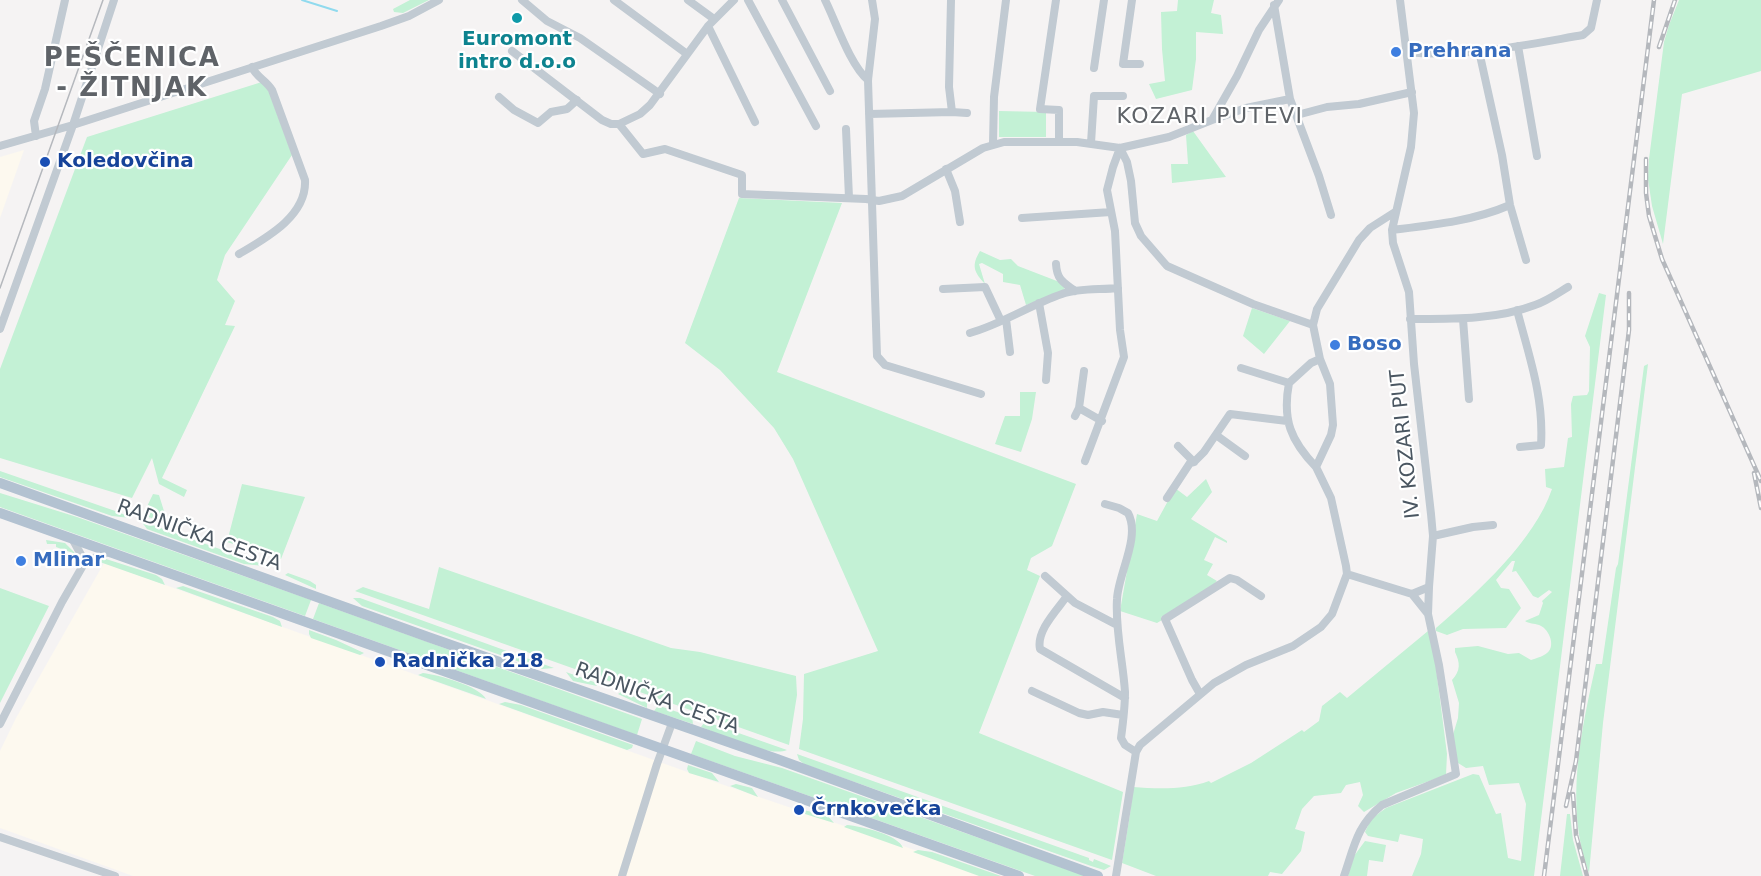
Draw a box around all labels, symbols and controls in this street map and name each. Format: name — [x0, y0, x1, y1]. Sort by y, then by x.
marker: Euromont intro d.o.o — [510, 11, 524, 25]
place label: Euromont intro d.o.o — [458, 28, 576, 75]
place label: Prehrana — [1408, 40, 1511, 64]
district label: PEŠČENICA - ŽITNJAK — [44, 43, 220, 104]
marker: Prehrana — [1389, 45, 1403, 59]
district label: KOZARI PUTEVI — [1116, 104, 1304, 130]
place label: Koledovčina — [57, 150, 194, 174]
marker: Koledovčina — [38, 155, 52, 169]
place label: Boso — [1347, 333, 1402, 357]
marker: Boso — [1328, 338, 1342, 352]
street label: IV. KOZARI PUT — [1386, 368, 1426, 520]
street label: RADNIČKA CESTA — [113, 495, 285, 577]
place label: Mlinar — [33, 549, 104, 573]
marker: Mlinar — [14, 554, 28, 568]
place label: Radnička 218 — [392, 650, 544, 674]
marker: Radnička 218 — [373, 655, 387, 669]
street label: RADNIČKA CESTA — [571, 658, 743, 740]
place label: Črnkovečka — [811, 798, 942, 822]
marker: Črnkovečka — [792, 803, 806, 817]

